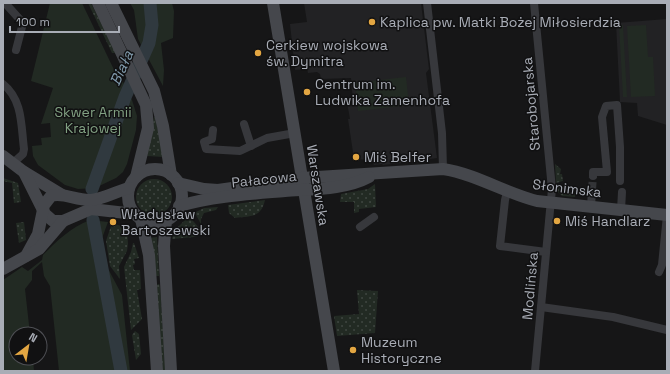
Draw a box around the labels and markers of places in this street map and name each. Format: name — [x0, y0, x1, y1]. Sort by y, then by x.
place label: Kaplica pw. Matki Bożej Miłosierdzia — [380, 13, 621, 31]
marker: Kaplica pw. Matki Bożej Miłosierdzia — [367, 17, 377, 27]
place label: Cerkiew wojskowa św. Dymitra — [266, 36, 388, 70]
marker: Cerkiew wojskowa św. Dymitra — [253, 48, 263, 58]
place label: Centrum im. Ludwika Zamenhofa — [315, 75, 450, 109]
marker: Centrum im. Ludwika Zamenhofa — [302, 87, 312, 97]
place label: Miś Belfer — [364, 148, 431, 166]
marker: Miś Belfer — [351, 152, 361, 162]
place label: Władysław Bartoszewski — [121, 205, 210, 239]
place label: Miś Handlarz — [565, 212, 650, 230]
marker: Miś Handlarz — [552, 216, 562, 226]
marker: Władysław Bartoszewski — [108, 217, 118, 227]
place label: Muzeum Historyczne — [361, 333, 442, 367]
marker: Muzeum Historyczne — [348, 345, 358, 355]

